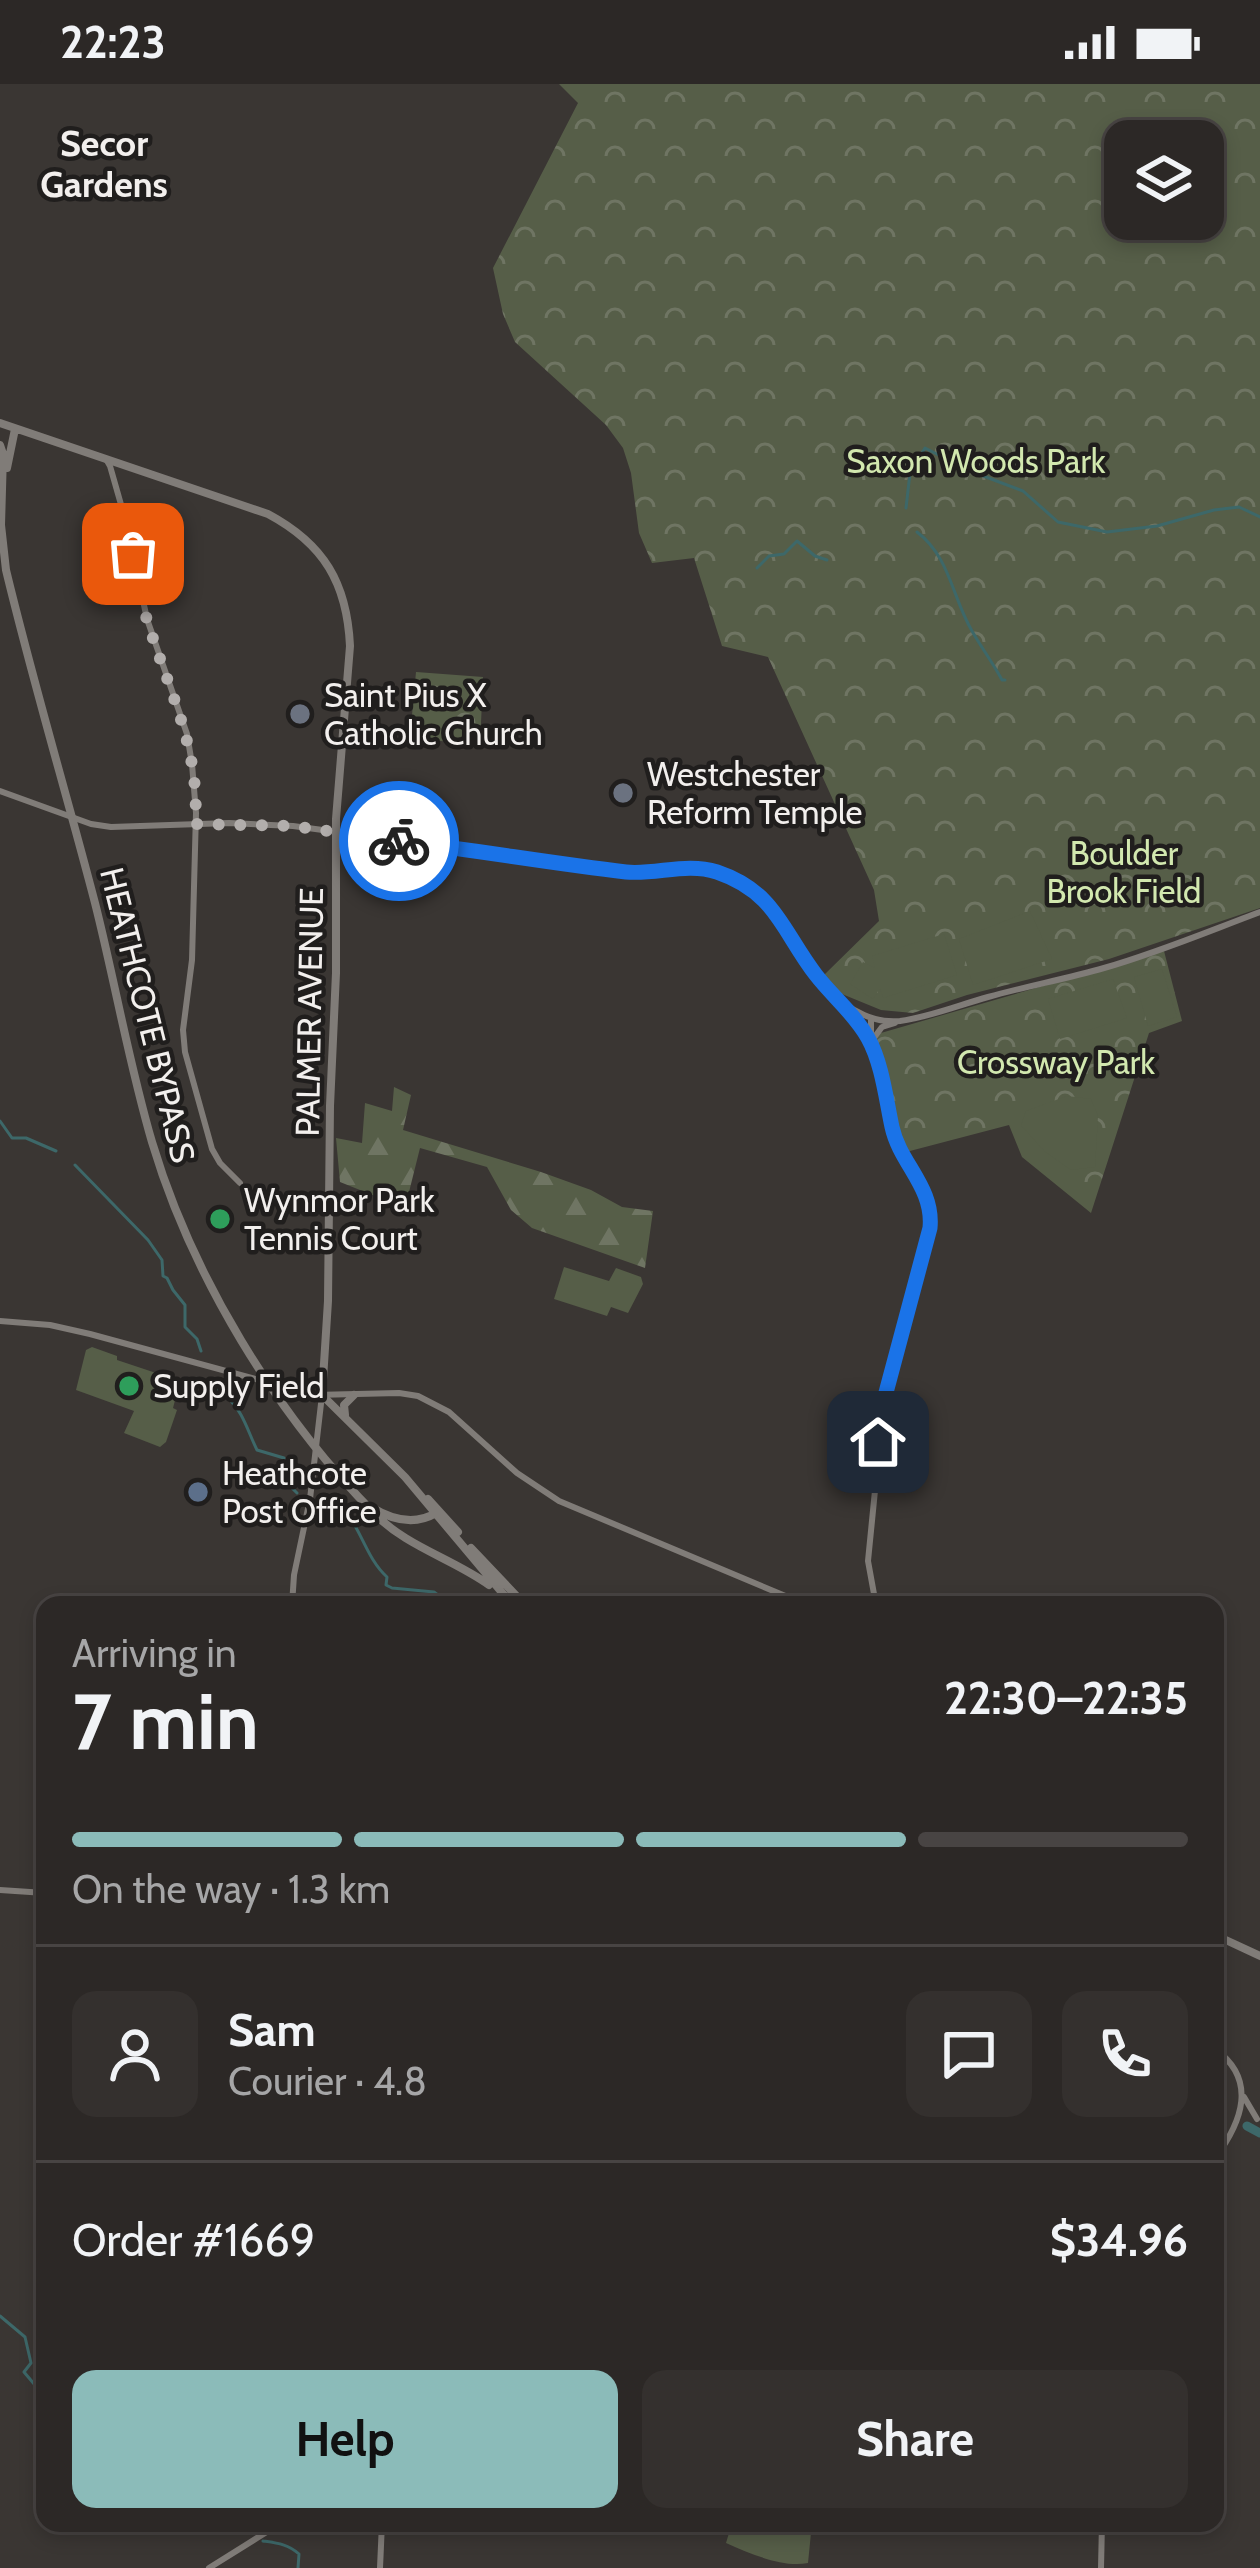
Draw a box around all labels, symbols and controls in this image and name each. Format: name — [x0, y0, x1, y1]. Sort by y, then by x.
text: 22:23 — [60, 15, 166, 69]
map controls — [1104, 120, 1224, 240]
button: layers — [1104, 120, 1224, 240]
district label: Secor Gardens — [40, 121, 168, 206]
park label: Saxon Woods Park — [846, 441, 1106, 481]
pin — [82, 503, 184, 605]
icon: bag — [100, 521, 166, 587]
place label: Saint Pius X Catholic Church — [324, 675, 543, 753]
marker: Saint Pius X Catholic Church — [287, 701, 313, 727]
place label: Westchester Reform Temple — [647, 754, 862, 832]
marker: Westchester Reform Temple — [610, 780, 636, 806]
courier — [339, 781, 459, 901]
icon: bike — [366, 808, 432, 874]
park label: Boulder Brook Field — [1047, 833, 1201, 911]
street label: HEATHCOTE BYPASS — [92, 863, 204, 1167]
street label: PALMER AVENUE — [287, 887, 331, 1137]
park label: Crossway Park — [957, 1042, 1155, 1082]
place label: Wynmor Park Tennis Court — [244, 1180, 435, 1258]
marker: Wynmor Park Tennis Court — [207, 1206, 233, 1232]
place label: Supply Field — [153, 1366, 325, 1406]
marker: Supply Field — [116, 1373, 142, 1399]
pin — [827, 1391, 929, 1493]
icon: home — [845, 1409, 911, 1475]
place label: Heathcote Post Office — [222, 1453, 377, 1531]
marker: Heathcote Post Office — [185, 1479, 211, 1505]
text: Arriving in — [72, 1629, 236, 1677]
text: 22:30–22:35 — [944, 1671, 1188, 1725]
text: 7 min — [72, 1674, 259, 1769]
text: On the way · 1.3 km — [72, 1865, 390, 1913]
button: person — [72, 1991, 198, 2117]
button: chat — [906, 1991, 1032, 2117]
button: phone — [1062, 1991, 1188, 2117]
text: Sam — [228, 2003, 316, 2057]
text: Courier · 4.8 — [228, 2057, 427, 2105]
text: Order #1669 — [72, 2213, 315, 2267]
text: $34.96 — [1050, 2213, 1188, 2267]
button: Help — [72, 2370, 618, 2508]
button: Share — [642, 2370, 1188, 2508]

